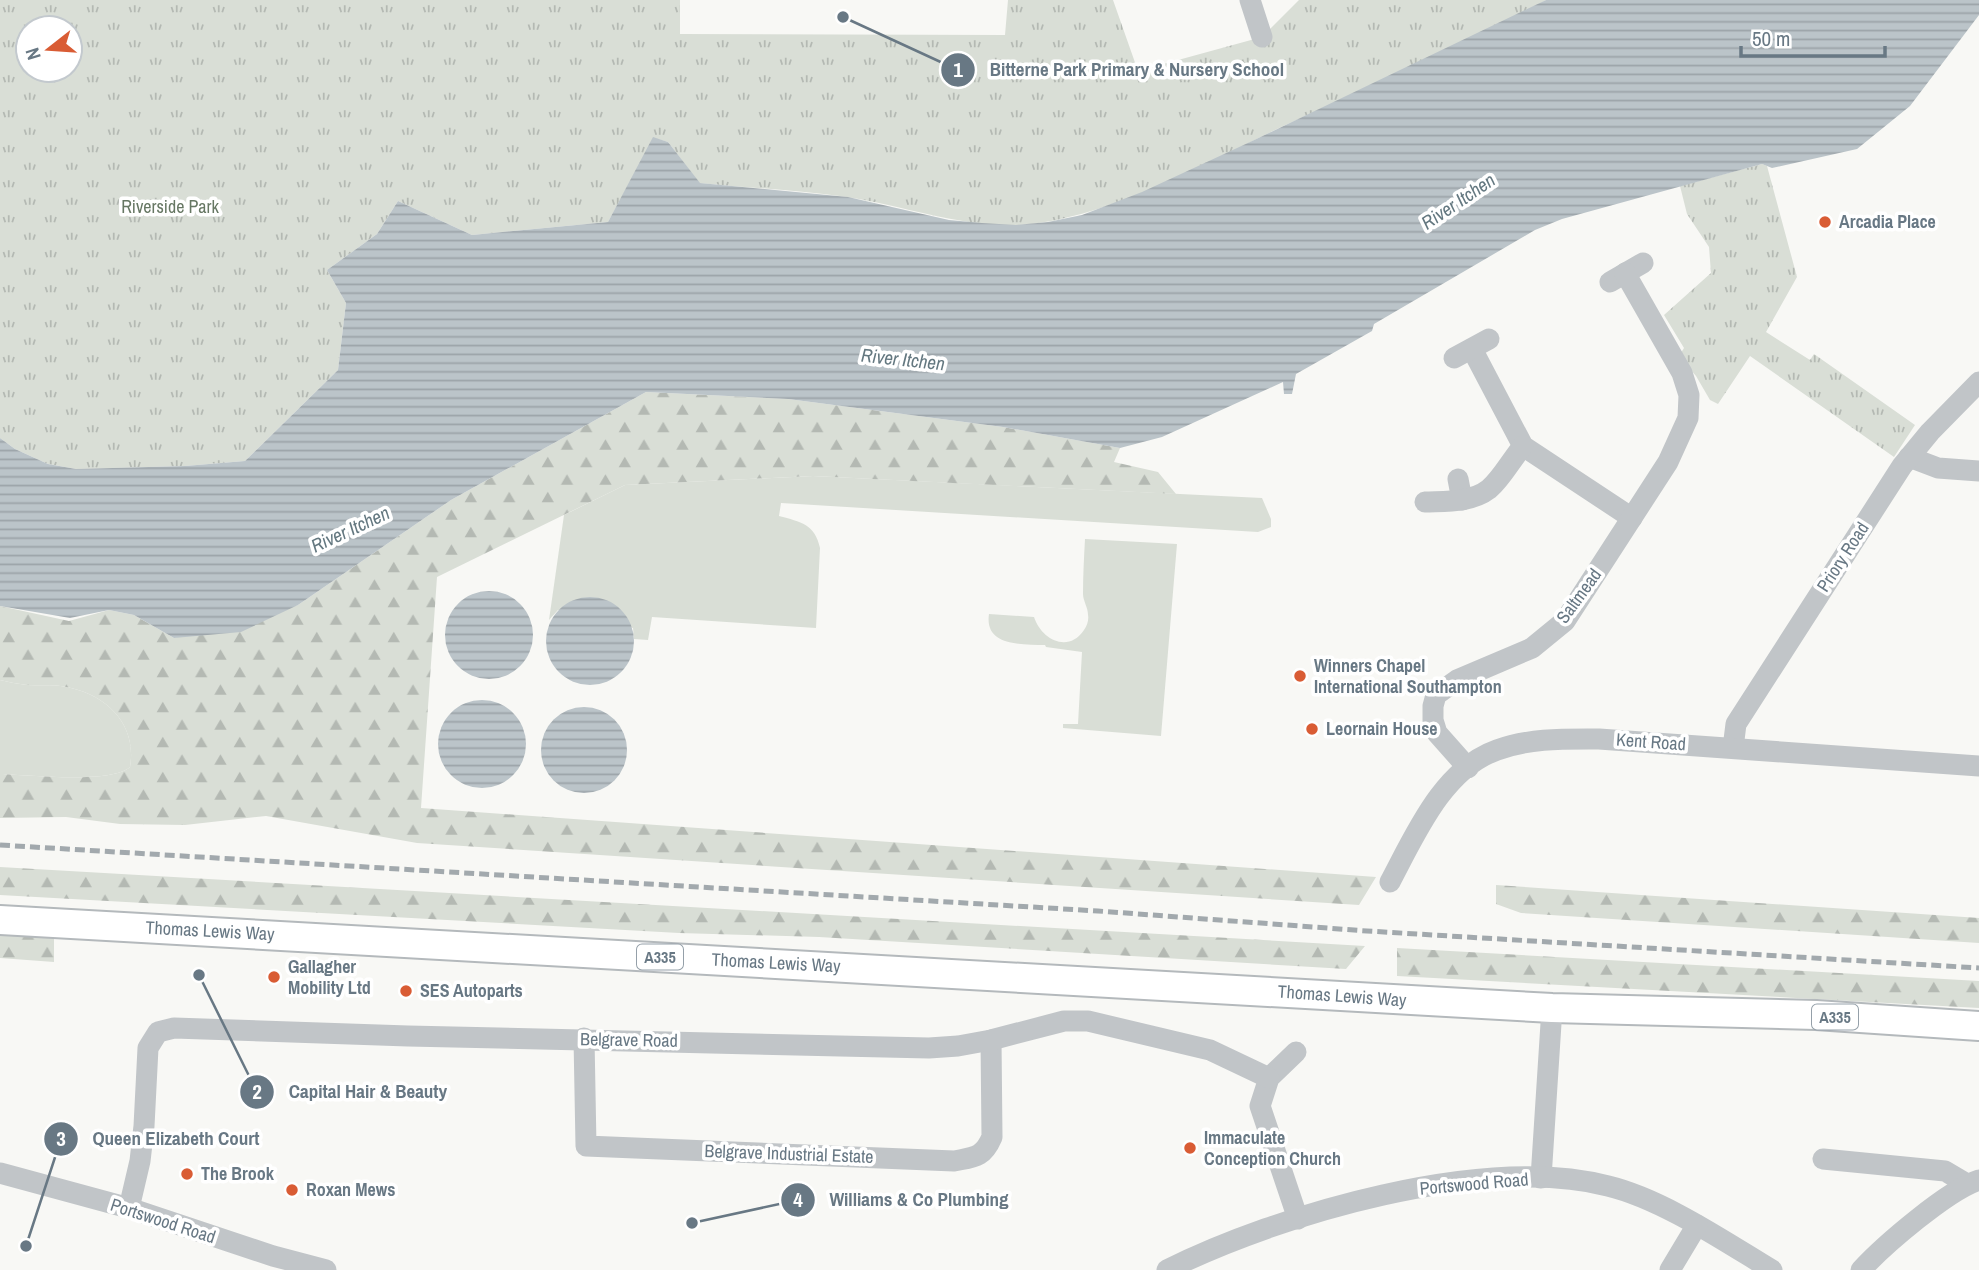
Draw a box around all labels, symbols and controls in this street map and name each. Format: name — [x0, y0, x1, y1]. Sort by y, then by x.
north arrow — [14, 14, 84, 84]
scale bar — [1741, 14, 1884, 58]
text: 50 m — [1752, 24, 1790, 53]
text: N — [19, 45, 47, 63]
callout: Bitterne Park Primary & Nursery School — [940, 50, 1298, 90]
text: 1 — [953, 55, 963, 84]
text: Bitterne Park Primary & Nursery School — [990, 56, 1284, 82]
water label: River Itchen — [1416, 167, 1500, 235]
park label: Riverside Park — [121, 194, 219, 219]
place label: Arcadia Place — [1839, 209, 1936, 234]
marker: Arcadia Place — [1817, 214, 1833, 230]
water label: River Itchen — [860, 342, 946, 376]
water label: River Itchen — [306, 499, 394, 559]
street label: Priory Road — [1811, 517, 1875, 597]
street label: Saltmead — [1550, 563, 1607, 628]
place label: Winners Chapel International Southampton — [1314, 653, 1502, 699]
marker: Winners Chapel International Southampton — [1292, 668, 1308, 684]
place label: Leornain House — [1326, 716, 1438, 741]
marker: Leornain House — [1304, 721, 1320, 737]
street label: Kent Road — [1615, 727, 1687, 756]
street label: Thomas Lewis Way — [145, 915, 276, 946]
road number: A335 — [637, 945, 683, 970]
street label: Thomas Lewis Way — [711, 947, 842, 978]
place label: Gallagher Mobility Ltd — [288, 954, 371, 1000]
marker: Gallagher Mobility Ltd — [266, 969, 282, 985]
place label: SES Autoparts — [420, 978, 523, 1003]
street label: Thomas Lewis Way — [1277, 979, 1408, 1013]
marker: SES Autoparts — [398, 983, 414, 999]
road number: A335 — [1812, 1004, 1858, 1030]
street label: Belgrave Road — [580, 1026, 678, 1053]
callout: Capital Hair & Beauty — [240, 1072, 461, 1112]
text: 2 — [252, 1077, 262, 1106]
text: Capital Hair & Beauty — [289, 1078, 448, 1104]
callout: Queen Elizabeth Court — [44, 1119, 274, 1159]
text: 3 — [56, 1124, 66, 1153]
text: Queen Elizabeth Court — [92, 1125, 260, 1151]
place label: Immaculate Conception Church — [1204, 1125, 1341, 1171]
street label: Belgrave Industrial Estate — [704, 1138, 874, 1169]
marker: Immaculate Conception Church — [1182, 1140, 1198, 1156]
place label: The Brook — [201, 1161, 275, 1186]
marker: The Brook — [179, 1166, 195, 1182]
street label: Portswood Road — [1419, 1166, 1529, 1201]
place label: Roxan Mews — [306, 1177, 395, 1202]
callout: Williams & Co Plumbing — [780, 1180, 1022, 1220]
marker: Roxan Mews — [284, 1182, 300, 1198]
text: 4 — [793, 1185, 803, 1214]
text: Williams & Co Plumbing — [829, 1186, 1009, 1212]
street label: Portswood Road — [107, 1192, 219, 1249]

